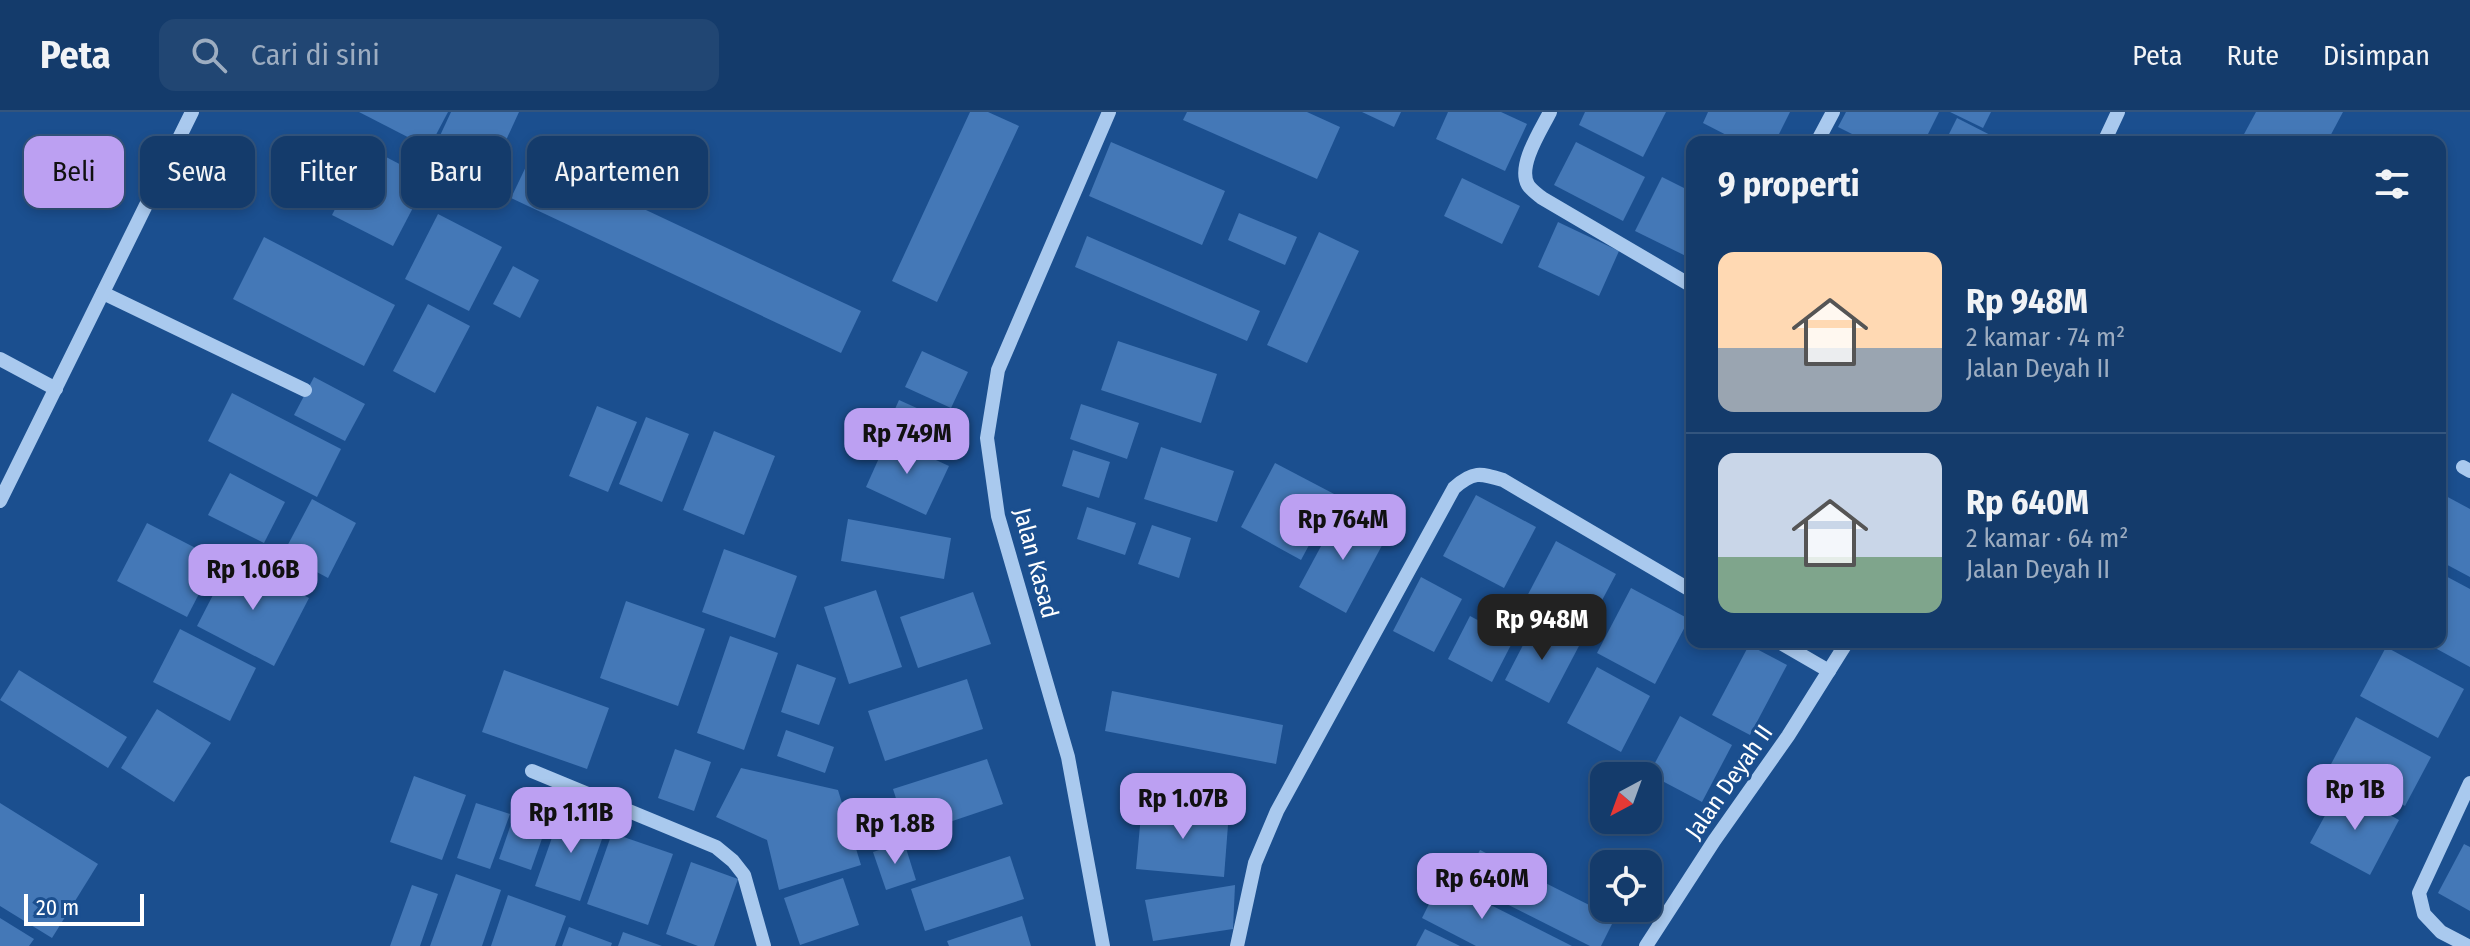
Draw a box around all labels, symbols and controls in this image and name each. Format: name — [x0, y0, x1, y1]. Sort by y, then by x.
search box — [159, 19, 719, 91]
text: Peta — [40, 32, 111, 78]
icon: search — [187, 33, 231, 77]
text: Cari di sini — [251, 37, 380, 73]
text: Peta — [2132, 39, 2183, 72]
text: Rute — [2227, 39, 2279, 72]
text: Disimpan — [2323, 39, 2430, 72]
chip: Beli — [24, 136, 124, 208]
chip: Sewa — [140, 136, 255, 208]
chip: Filter — [271, 136, 385, 208]
chip: Baru — [401, 136, 511, 208]
chip: Apartemen — [527, 136, 708, 208]
icon: filters — [2370, 162, 2414, 206]
text: 9 properti — [1718, 164, 1860, 205]
text: Rp 948M — [1966, 281, 2088, 322]
icon: home — [1782, 284, 1878, 380]
text: 2 kamar · 74 m² — [1966, 322, 2125, 353]
text: Jalan Deyah II — [1966, 353, 2110, 384]
pin: Rp 749M — [833, 408, 981, 476]
text: Rp 749M — [862, 418, 952, 449]
text: Rp 640M — [1966, 482, 2089, 523]
icon: home — [1782, 485, 1878, 581]
pin: Rp 764M — [1269, 494, 1417, 562]
text: Rp 764M — [1298, 504, 1388, 535]
street label: Jalan Kasad — [1008, 505, 1064, 621]
text: 2 kamar · 64 m² — [1966, 523, 2128, 554]
pin: Rp 1.06B — [170, 544, 336, 612]
text: Rp 1.06B — [206, 554, 300, 585]
text: Jalan Deyah II — [1966, 554, 2110, 585]
pin: Rp 948M — [1468, 594, 1616, 662]
text: Rp 948M — [1495, 604, 1589, 635]
street label: Jalan Deyah II — [1679, 719, 1779, 845]
north arrow — [1590, 762, 1662, 834]
map controls — [1590, 762, 1662, 922]
pin: Rp 1B — [2299, 764, 2411, 832]
pin: Rp 1.07B — [1100, 773, 1266, 841]
text: Rp 1B — [2325, 774, 2385, 805]
text: Rp 1.07B — [1138, 783, 1228, 814]
pin: Rp 1.11B — [488, 787, 654, 855]
text: Rp 1.11B — [529, 797, 613, 828]
pin: Rp 1.8B — [821, 798, 969, 866]
text: Rp 1.8B — [855, 808, 935, 839]
button: locate — [1590, 850, 1662, 922]
pin: Rp 640M — [1408, 853, 1556, 921]
text: Rp 640M — [1435, 863, 1529, 894]
scale bar — [24, 890, 144, 926]
text: 20 m — [36, 894, 79, 921]

